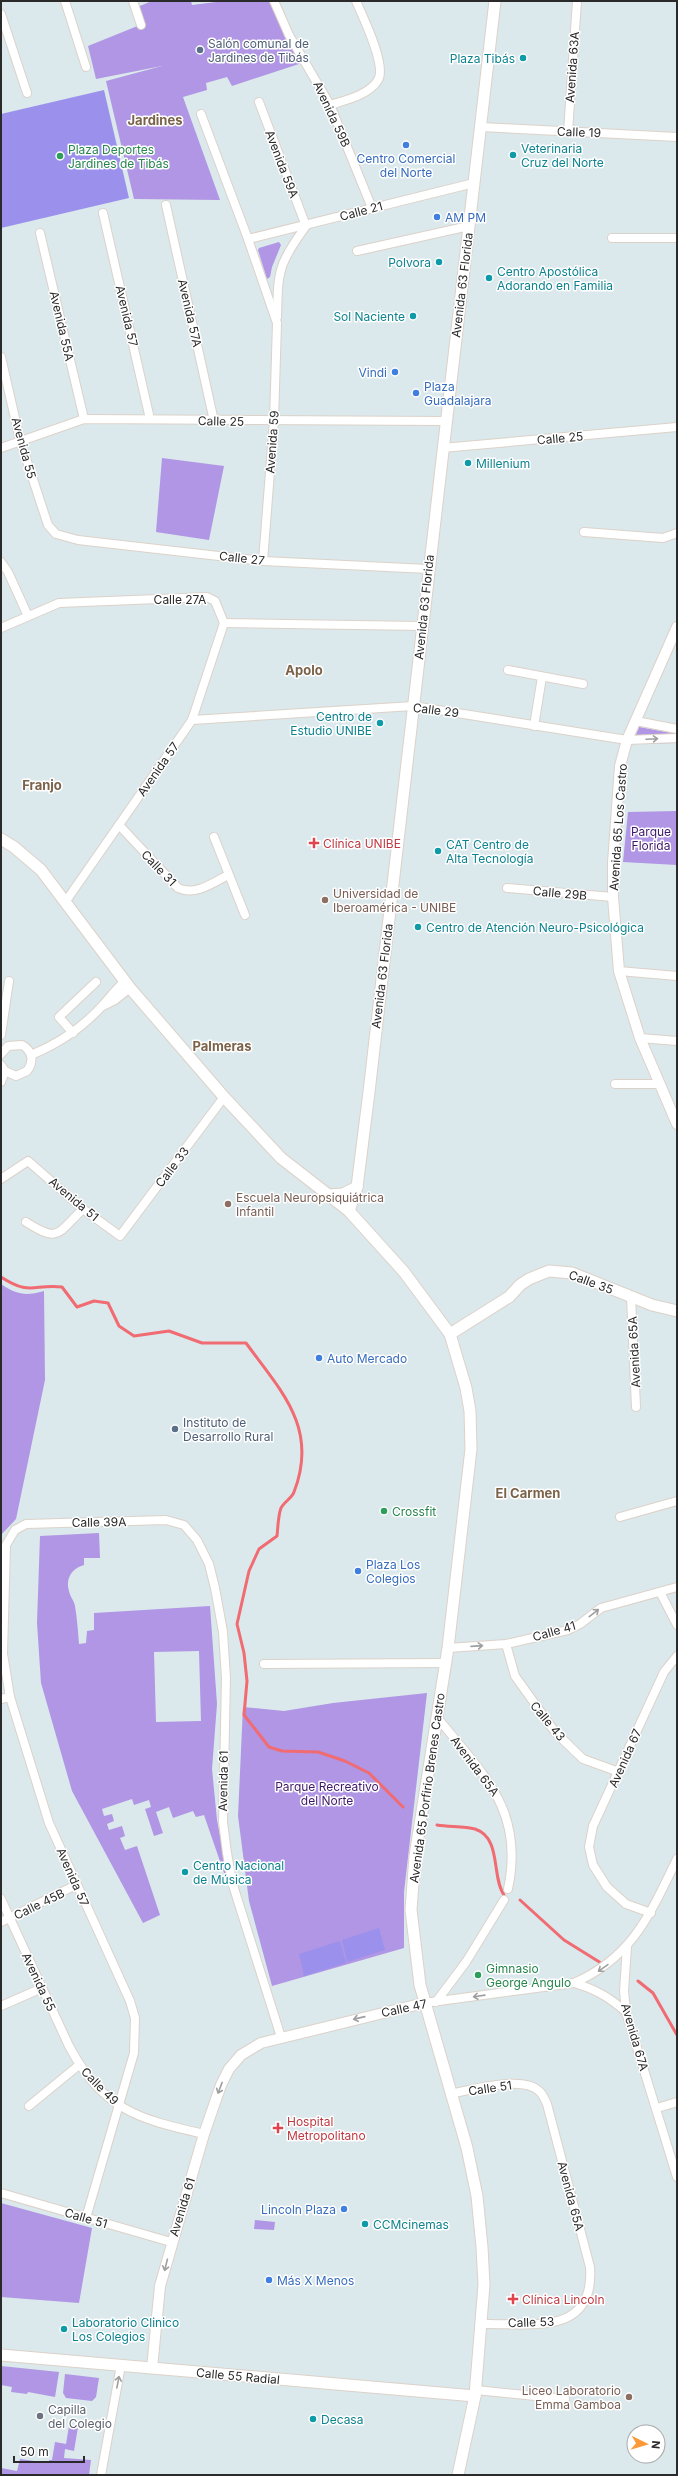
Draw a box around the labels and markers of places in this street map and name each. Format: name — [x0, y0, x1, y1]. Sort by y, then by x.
place label: Salón comunal de Jardines de Tibás — [208, 36, 309, 65]
marker: Salón comunal de Jardines de Tibás — [195, 45, 205, 55]
place label: Plaza Tibás — [450, 51, 515, 66]
marker: Plaza Tibás — [518, 53, 528, 63]
marker: Centro Comercial del Norte — [401, 140, 411, 150]
place label: Veterinaria Cruz del Norte — [521, 141, 604, 170]
place label: Plaza Deportes Jardines de Tibás — [68, 142, 169, 171]
marker: Veterinaria Cruz del Norte — [508, 150, 518, 160]
marker: Plaza Deportes Jardines de Tibás — [55, 151, 65, 161]
place label: Centro Comercial del Norte — [357, 151, 455, 180]
place label: AM PM — [445, 210, 486, 225]
marker: AM PM — [432, 212, 442, 222]
place label: Polvora — [388, 255, 431, 270]
marker: Polvora — [434, 257, 444, 267]
place label: Centro Apostólica Adorando en Familia — [497, 264, 613, 293]
marker: Centro Apostólica Adorando en Familia — [484, 273, 494, 283]
place label: Sol Naciente — [333, 309, 405, 324]
marker: Sol Naciente — [408, 311, 418, 321]
place label: Vindi — [358, 365, 387, 380]
marker: Vindi — [390, 367, 400, 377]
place label: Plaza Guadalajara — [424, 379, 491, 408]
marker: Plaza Guadalajara — [411, 388, 421, 398]
place label: Millenium — [476, 456, 530, 471]
marker: Millenium — [463, 458, 473, 468]
place label: Centro de Estudio UNIBE — [290, 709, 372, 738]
marker: Centro de Estudio UNIBE — [375, 718, 385, 728]
place label: Clínica UNIBE — [323, 836, 401, 851]
marker: Clínica UNIBE — [308, 837, 320, 849]
place label: CAT Centro de Alta Tecnología — [446, 837, 534, 866]
marker: CAT Centro de Alta Tecnología — [433, 846, 443, 856]
place label: Universidad de Iberoamérica - UNIBE — [333, 886, 456, 915]
marker: Universidad de Iberoamérica - UNIBE — [320, 895, 330, 905]
place label: Centro de Atención Neuro-Psicológica — [426, 920, 644, 935]
marker: Centro de Atención Neuro-Psicológica — [413, 922, 423, 932]
place label: Escuela Neuropsiquiátrica Infantil — [236, 1190, 384, 1219]
marker: Escuela Neuropsiquiátrica Infantil — [223, 1199, 233, 1209]
place label: Auto Mercado — [327, 1351, 407, 1366]
marker: Auto Mercado — [314, 1353, 324, 1363]
place label: Instituto de Desarrollo Rural — [183, 1415, 273, 1444]
marker: Instituto de Desarrollo Rural — [170, 1424, 180, 1434]
place label: Crossfit — [392, 1504, 436, 1519]
marker: Crossfit — [379, 1506, 389, 1516]
place label: Plaza Los Colegios — [366, 1557, 420, 1586]
marker: Plaza Los Colegios — [353, 1566, 363, 1576]
place label: Centro Nacional de Música — [193, 1858, 284, 1887]
marker: Centro Nacional de Música — [180, 1867, 190, 1877]
place label: Gimnasio George Angulo — [486, 1961, 571, 1990]
marker: Gimnasio George Angulo — [473, 1970, 483, 1980]
place label: Hospital Metropolitano — [287, 2114, 366, 2143]
marker: Hospital Metropolitano — [272, 2122, 284, 2134]
place label: Lincoln Plaza — [261, 2202, 336, 2217]
marker: Lincoln Plaza — [339, 2204, 349, 2214]
place label: CCMcinemas — [373, 2217, 449, 2232]
marker: CCMcinemas — [360, 2219, 370, 2229]
place label: Más X Menos — [277, 2273, 354, 2288]
marker: Más X Menos — [264, 2275, 274, 2285]
place label: Clínica Lincoln — [522, 2292, 605, 2307]
marker: Clínica Lincoln — [507, 2293, 519, 2305]
place label: Laboratorio Clinico Los Colegios — [72, 2315, 179, 2344]
marker: Laboratorio Clinico Los Colegios — [59, 2324, 69, 2334]
place label: Liceo Laboratorio Emma Gamboa — [522, 2383, 621, 2412]
marker: Liceo Laboratorio Emma Gamboa — [624, 2392, 634, 2402]
place label: Capilla del Colegio — [48, 2402, 112, 2431]
marker: Capilla del Colegio — [35, 2411, 45, 2421]
place label: Decasa — [321, 2412, 363, 2427]
marker: Decasa — [308, 2414, 318, 2424]

